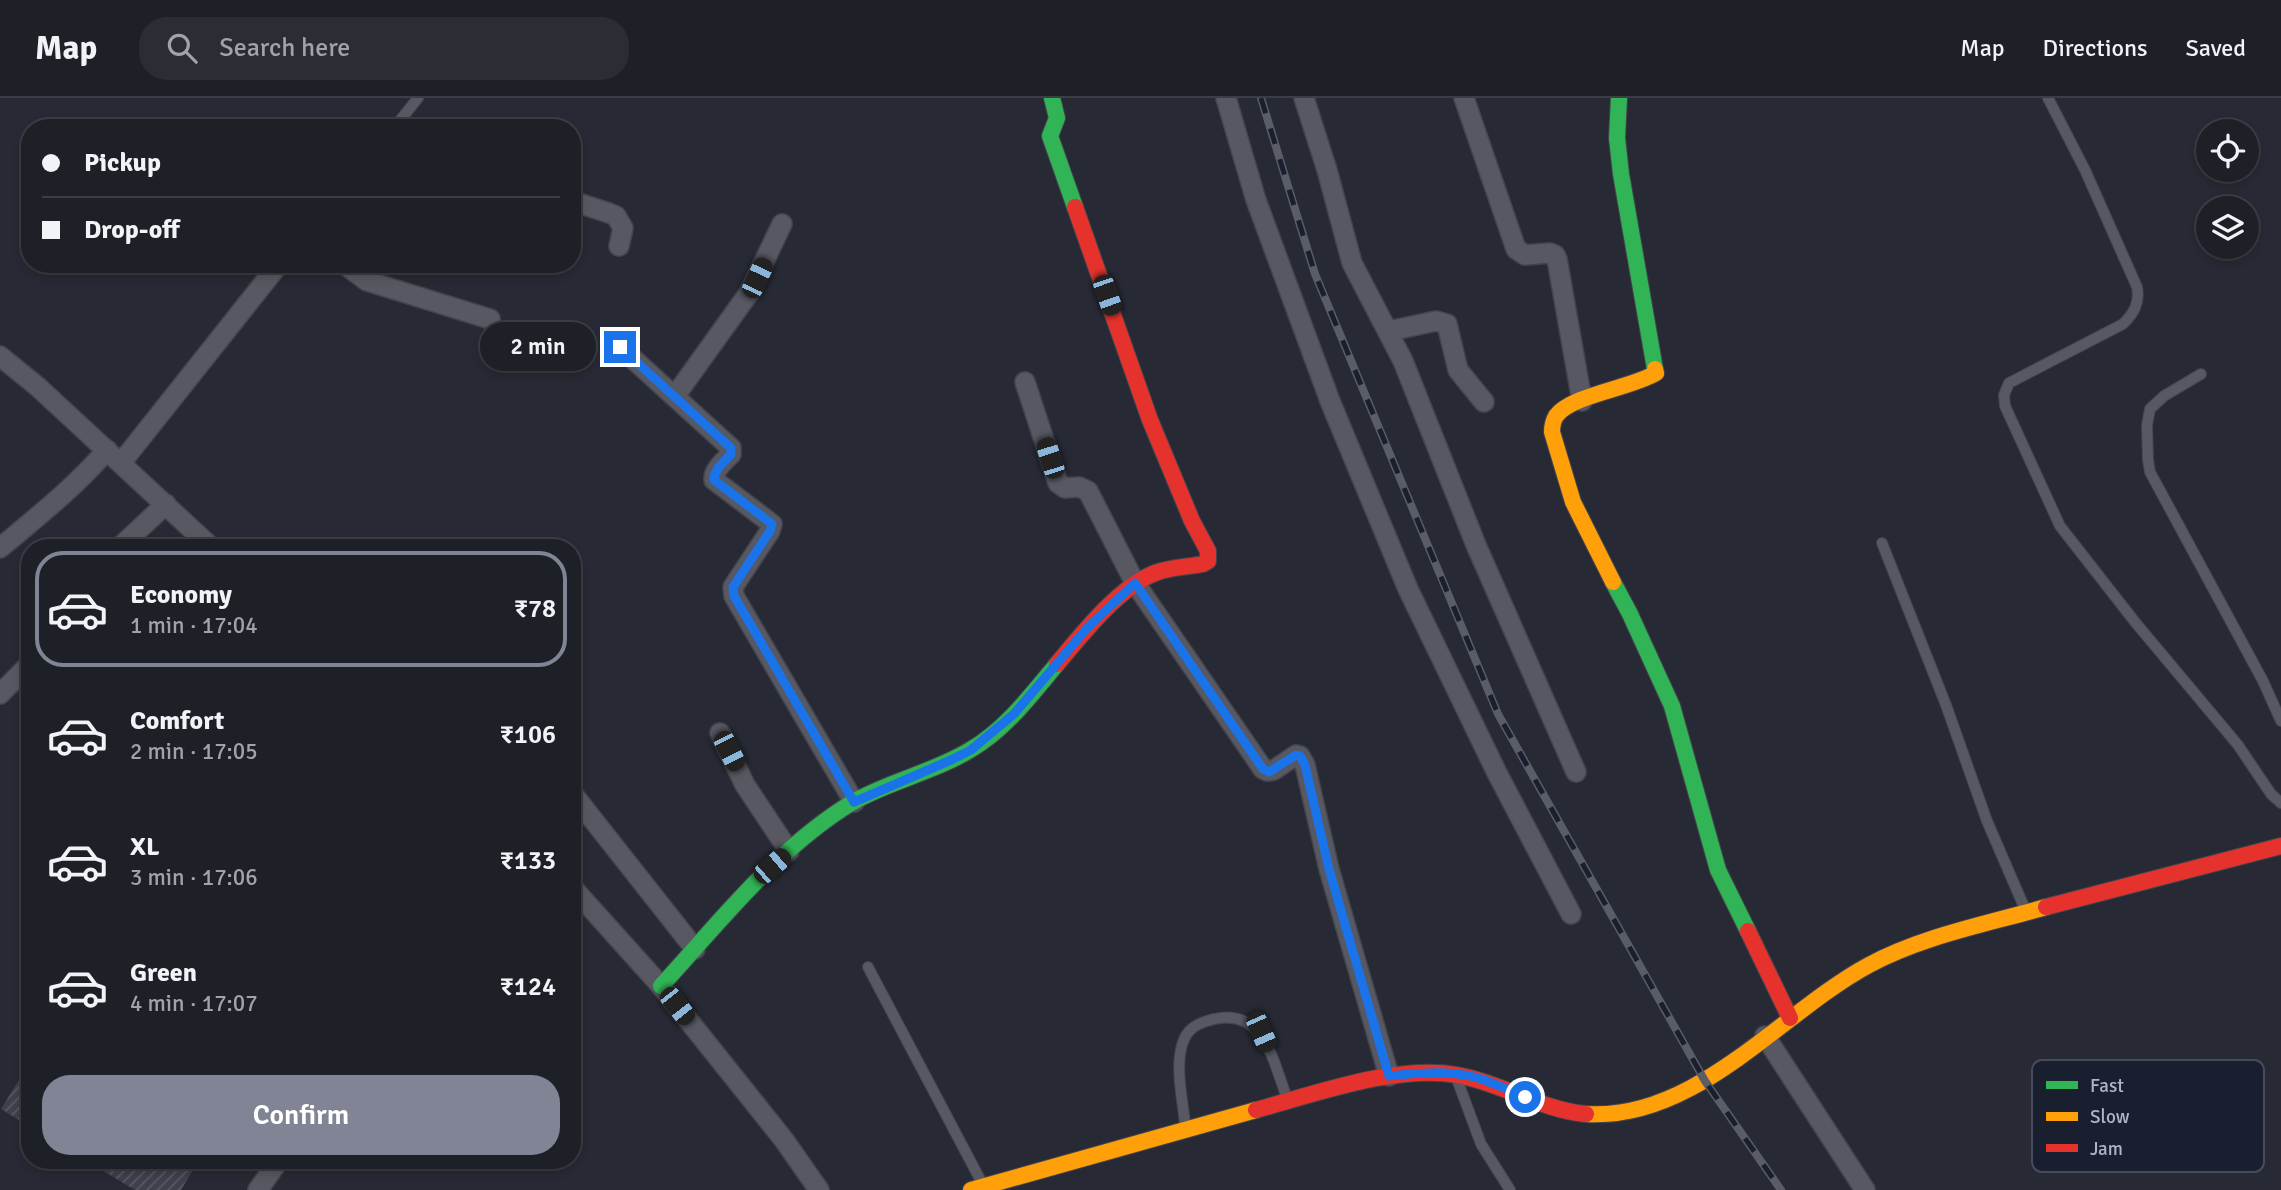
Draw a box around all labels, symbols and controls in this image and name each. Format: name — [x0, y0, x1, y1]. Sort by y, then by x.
search box — [139, 17, 629, 80]
text: Map — [35, 28, 97, 69]
icon: search — [163, 29, 201, 67]
text: Search here — [219, 32, 350, 64]
text: Map — [1960, 33, 2005, 63]
text: Directions — [2043, 33, 2148, 63]
text: Saved — [2186, 33, 2246, 63]
map controls — [2196, 119, 2259, 259]
button: locate — [2196, 119, 2259, 182]
text: Pickup — [84, 147, 161, 179]
button: layers — [2196, 196, 2259, 259]
text: Drop-off — [84, 214, 180, 246]
car — [739, 255, 776, 301]
car — [1091, 272, 1124, 318]
callout: 2 min — [480, 322, 596, 372]
route end — [604, 331, 636, 363]
text: 2 min — [510, 332, 566, 361]
car — [1034, 435, 1067, 481]
icon: car — [46, 578, 109, 641]
text: Economy — [130, 579, 232, 611]
text: ₹78 — [514, 593, 556, 625]
text: 1 min · 17:04 — [130, 611, 258, 640]
icon: car — [46, 704, 109, 767]
text: Comfort — [130, 705, 224, 737]
text: ₹106 — [500, 719, 556, 751]
car — [711, 728, 748, 774]
text: 2 min · 17:05 — [130, 737, 258, 766]
icon: car — [46, 830, 109, 893]
text: XL — [130, 831, 160, 863]
car — [750, 844, 795, 888]
text: ₹133 — [500, 845, 556, 877]
text: 3 min · 17:06 — [130, 863, 258, 892]
icon: car — [46, 956, 109, 1019]
text: Green — [130, 957, 197, 989]
text: ₹124 — [500, 971, 556, 1003]
car — [656, 983, 699, 1029]
text: 4 min · 17:07 — [130, 989, 258, 1018]
car — [1243, 1009, 1280, 1055]
legend — [2032, 1060, 2264, 1172]
text: Fast — [2090, 1074, 2124, 1098]
button: Confirm — [42, 1075, 560, 1155]
route start — [1509, 1081, 1541, 1113]
text: Slow — [2090, 1105, 2130, 1129]
text: Jam — [2090, 1137, 2123, 1161]

